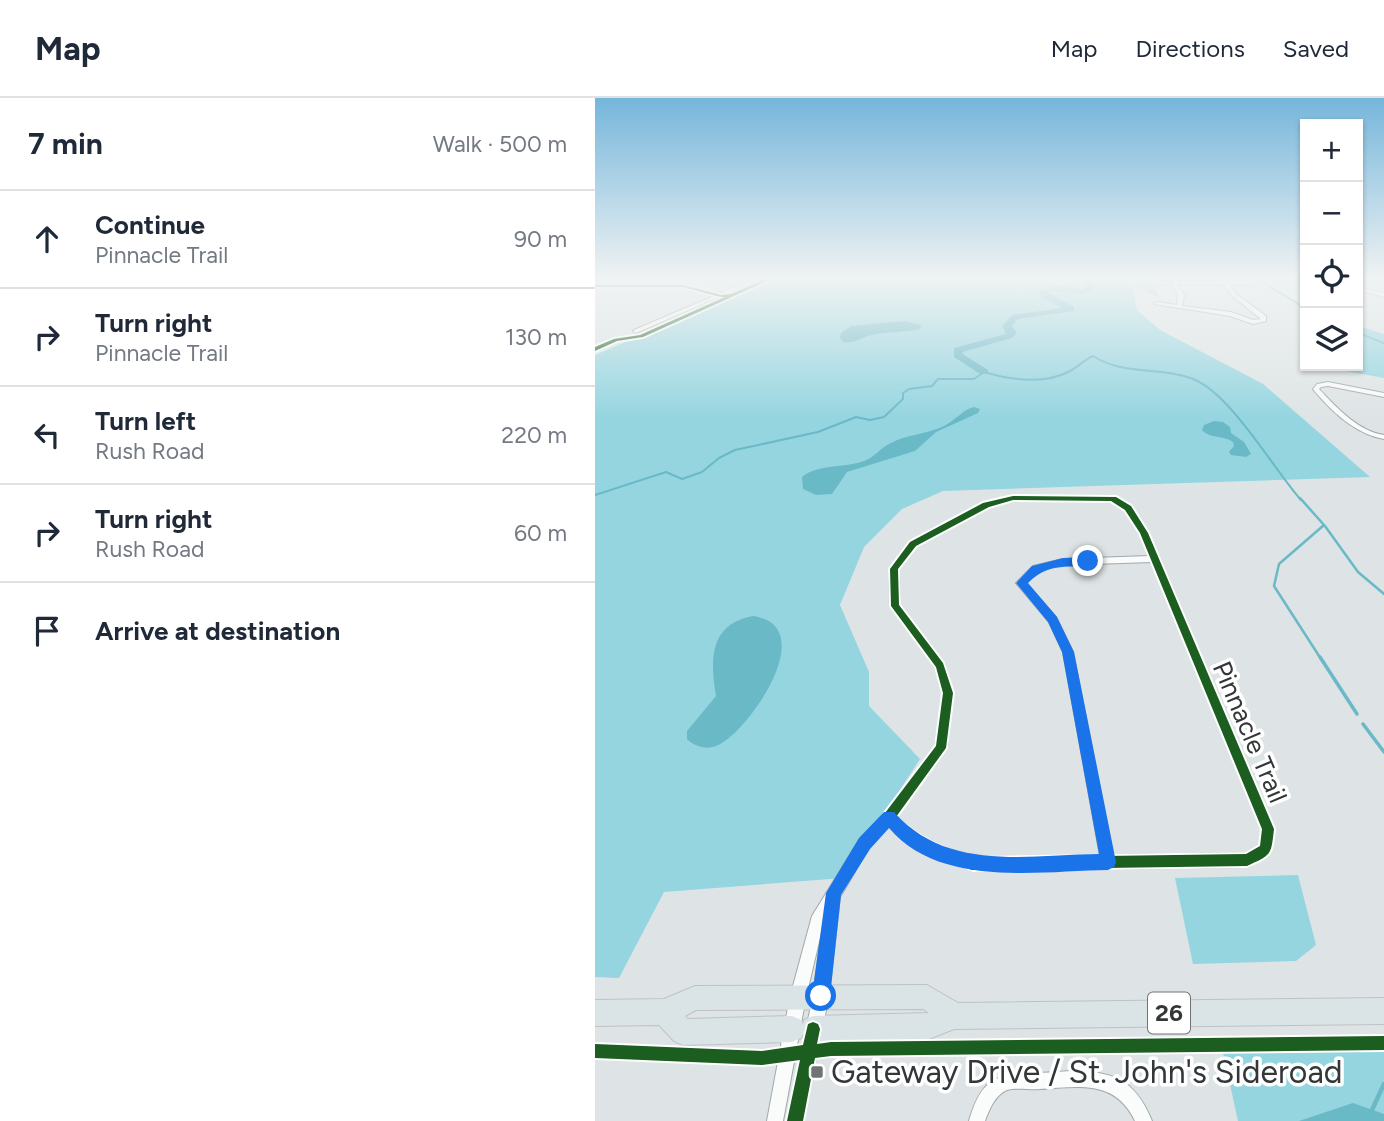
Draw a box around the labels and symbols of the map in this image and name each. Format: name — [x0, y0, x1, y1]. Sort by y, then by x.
route end — [1072, 545, 1103, 576]
street label: Pinnacle Trail — [1206, 656, 1294, 808]
route start — [805, 980, 836, 1011]
road number: 26 — [1148, 992, 1190, 1034]
place label: Gateway Drive / St. John's Sideroad — [831, 1053, 1343, 1091]
marker: Gateway Drive / St. John's Sideroad — [809, 1064, 825, 1080]

